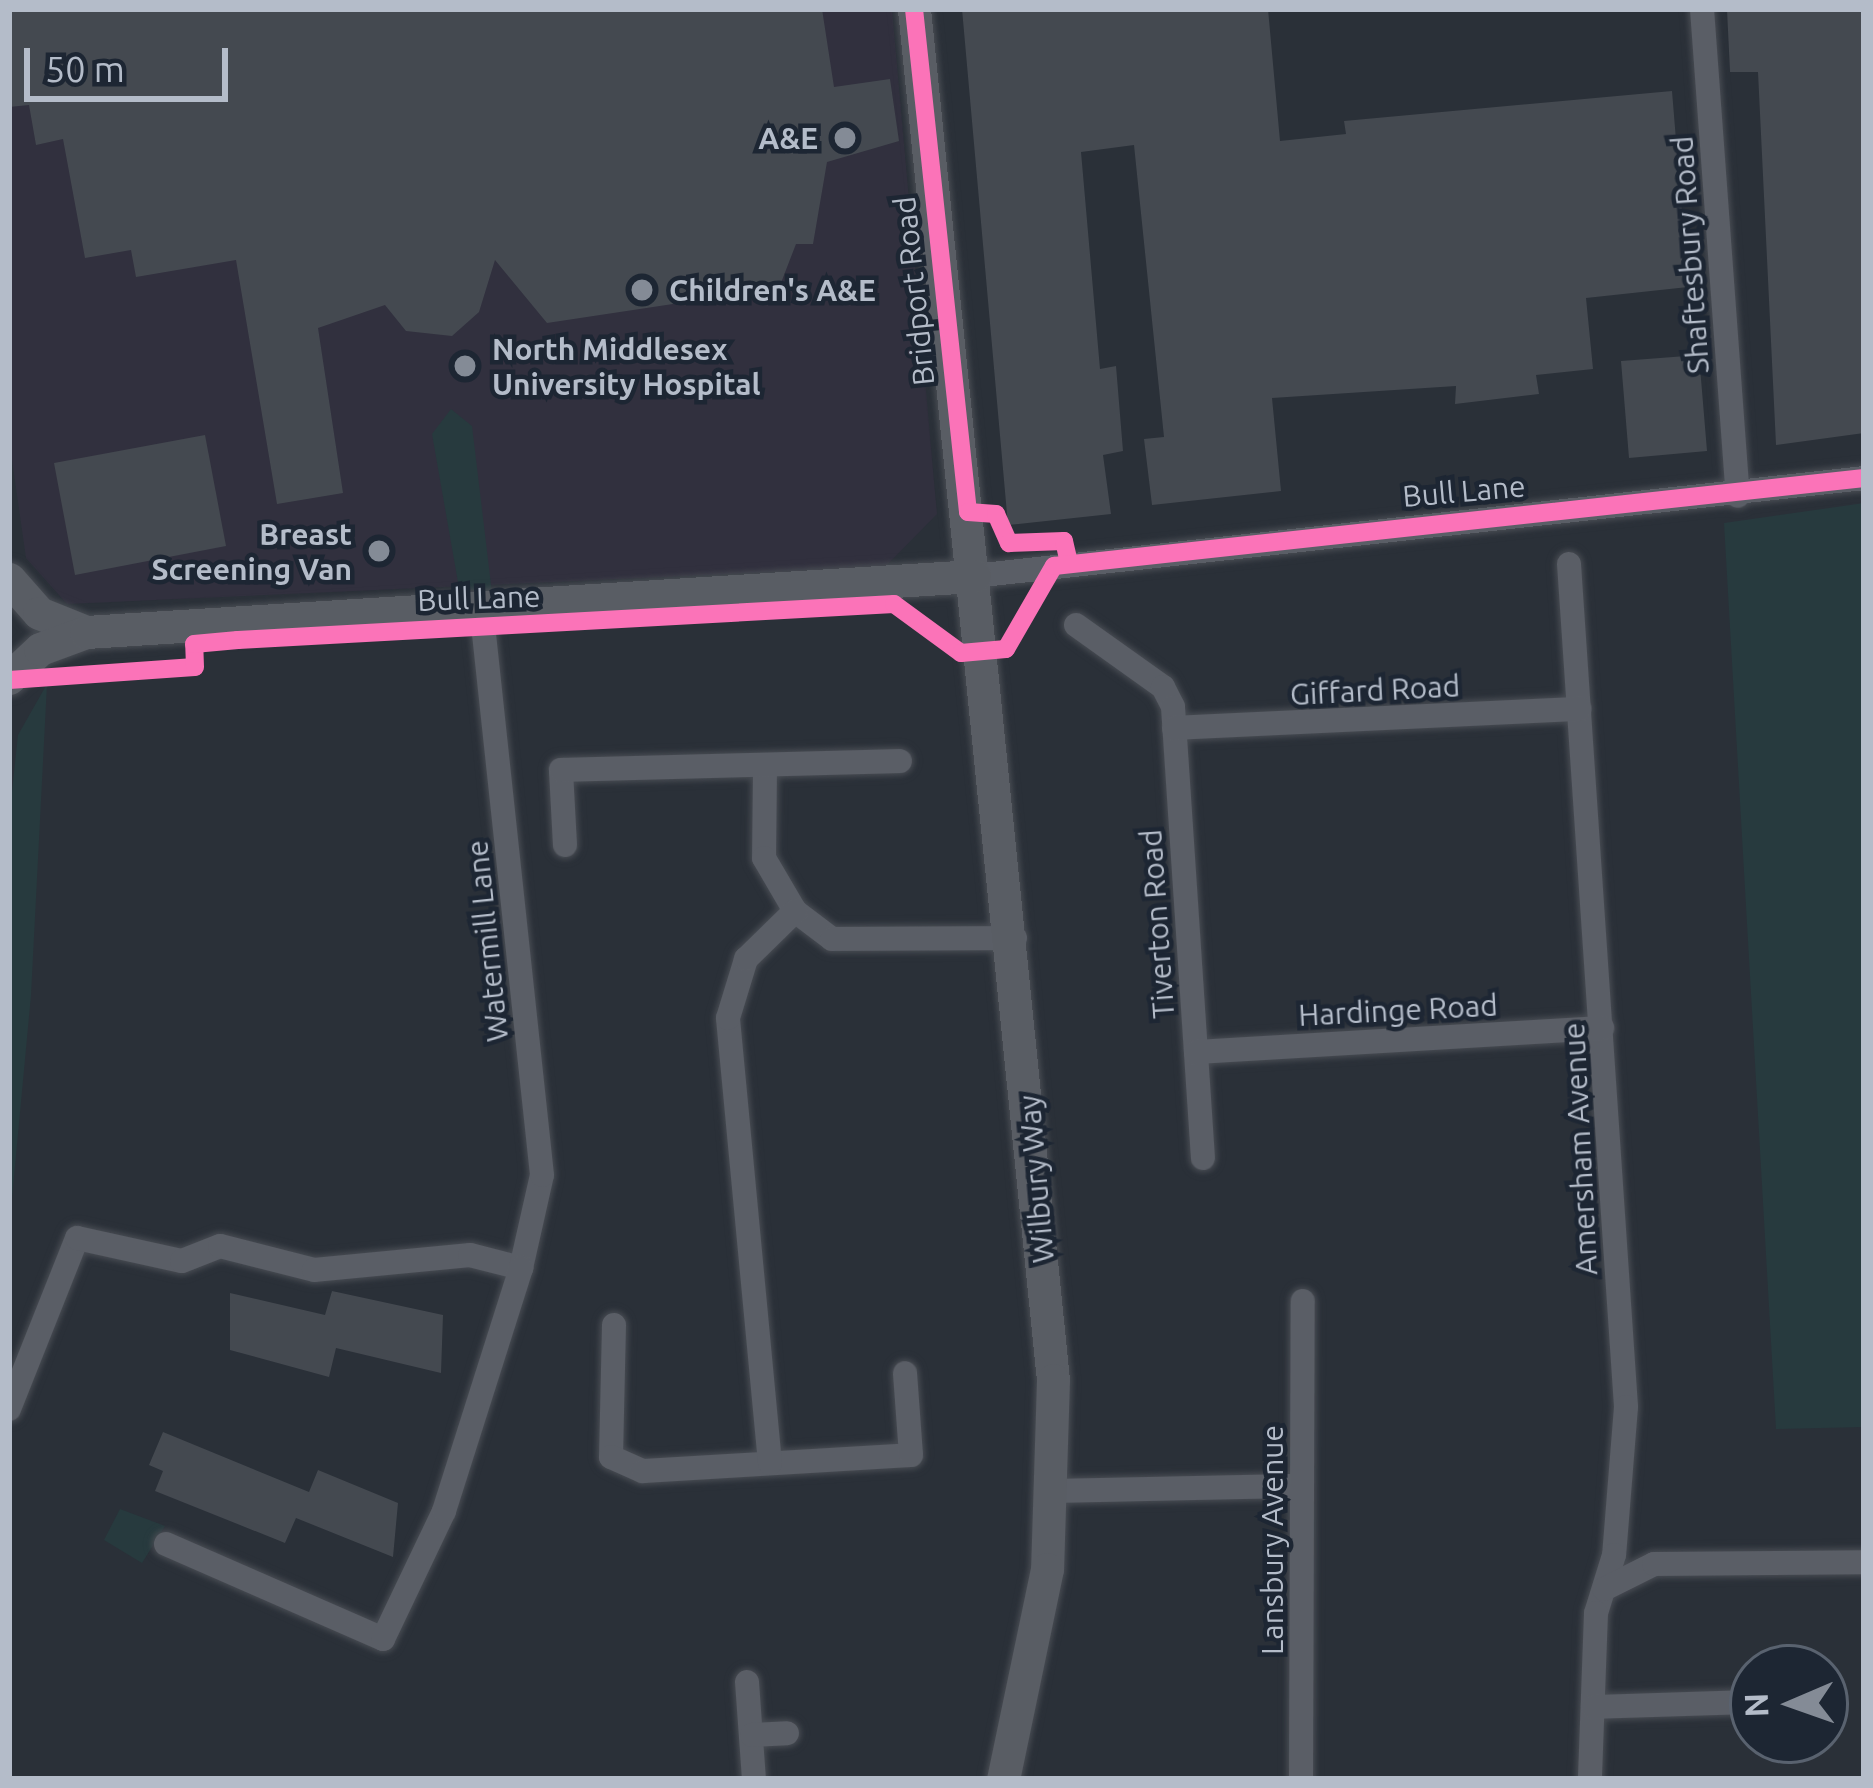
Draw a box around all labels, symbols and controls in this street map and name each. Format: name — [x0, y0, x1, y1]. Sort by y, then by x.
scale bar — [30, 24, 234, 98]
text: 50 m — [45, 48, 125, 89]
place label: A&E — [758, 120, 818, 156]
marker: A&E — [829, 122, 861, 154]
street label: Shaftesbury Road — [1664, 135, 1716, 375]
street label: Bridport Road — [886, 195, 942, 387]
place label: Children's A&E — [669, 272, 876, 308]
marker: Children's A&E — [626, 274, 658, 306]
place label: North Middlesex University Hospital — [492, 331, 761, 401]
marker: North Middlesex University Hospital — [449, 350, 481, 382]
street label: Bull Lane — [1401, 468, 1527, 514]
place label: Breast Screening Van — [152, 516, 352, 586]
marker: Breast Screening Van — [363, 535, 395, 567]
street label: Bull Lane — [417, 578, 541, 618]
street label: Giffard Road — [1289, 668, 1461, 712]
street label: Tiverton Road — [1132, 828, 1182, 1020]
street label: Watermill Lane — [459, 838, 515, 1044]
street label: Hardinge Road — [1297, 987, 1499, 1033]
street label: Amersham Avenue — [1555, 1022, 1605, 1276]
street label: Wilbury Way — [1011, 1093, 1061, 1265]
street label: Lansbury Avenue — [1254, 1425, 1290, 1655]
north arrow — [1729, 1644, 1849, 1764]
text: N — [1737, 1692, 1774, 1718]

